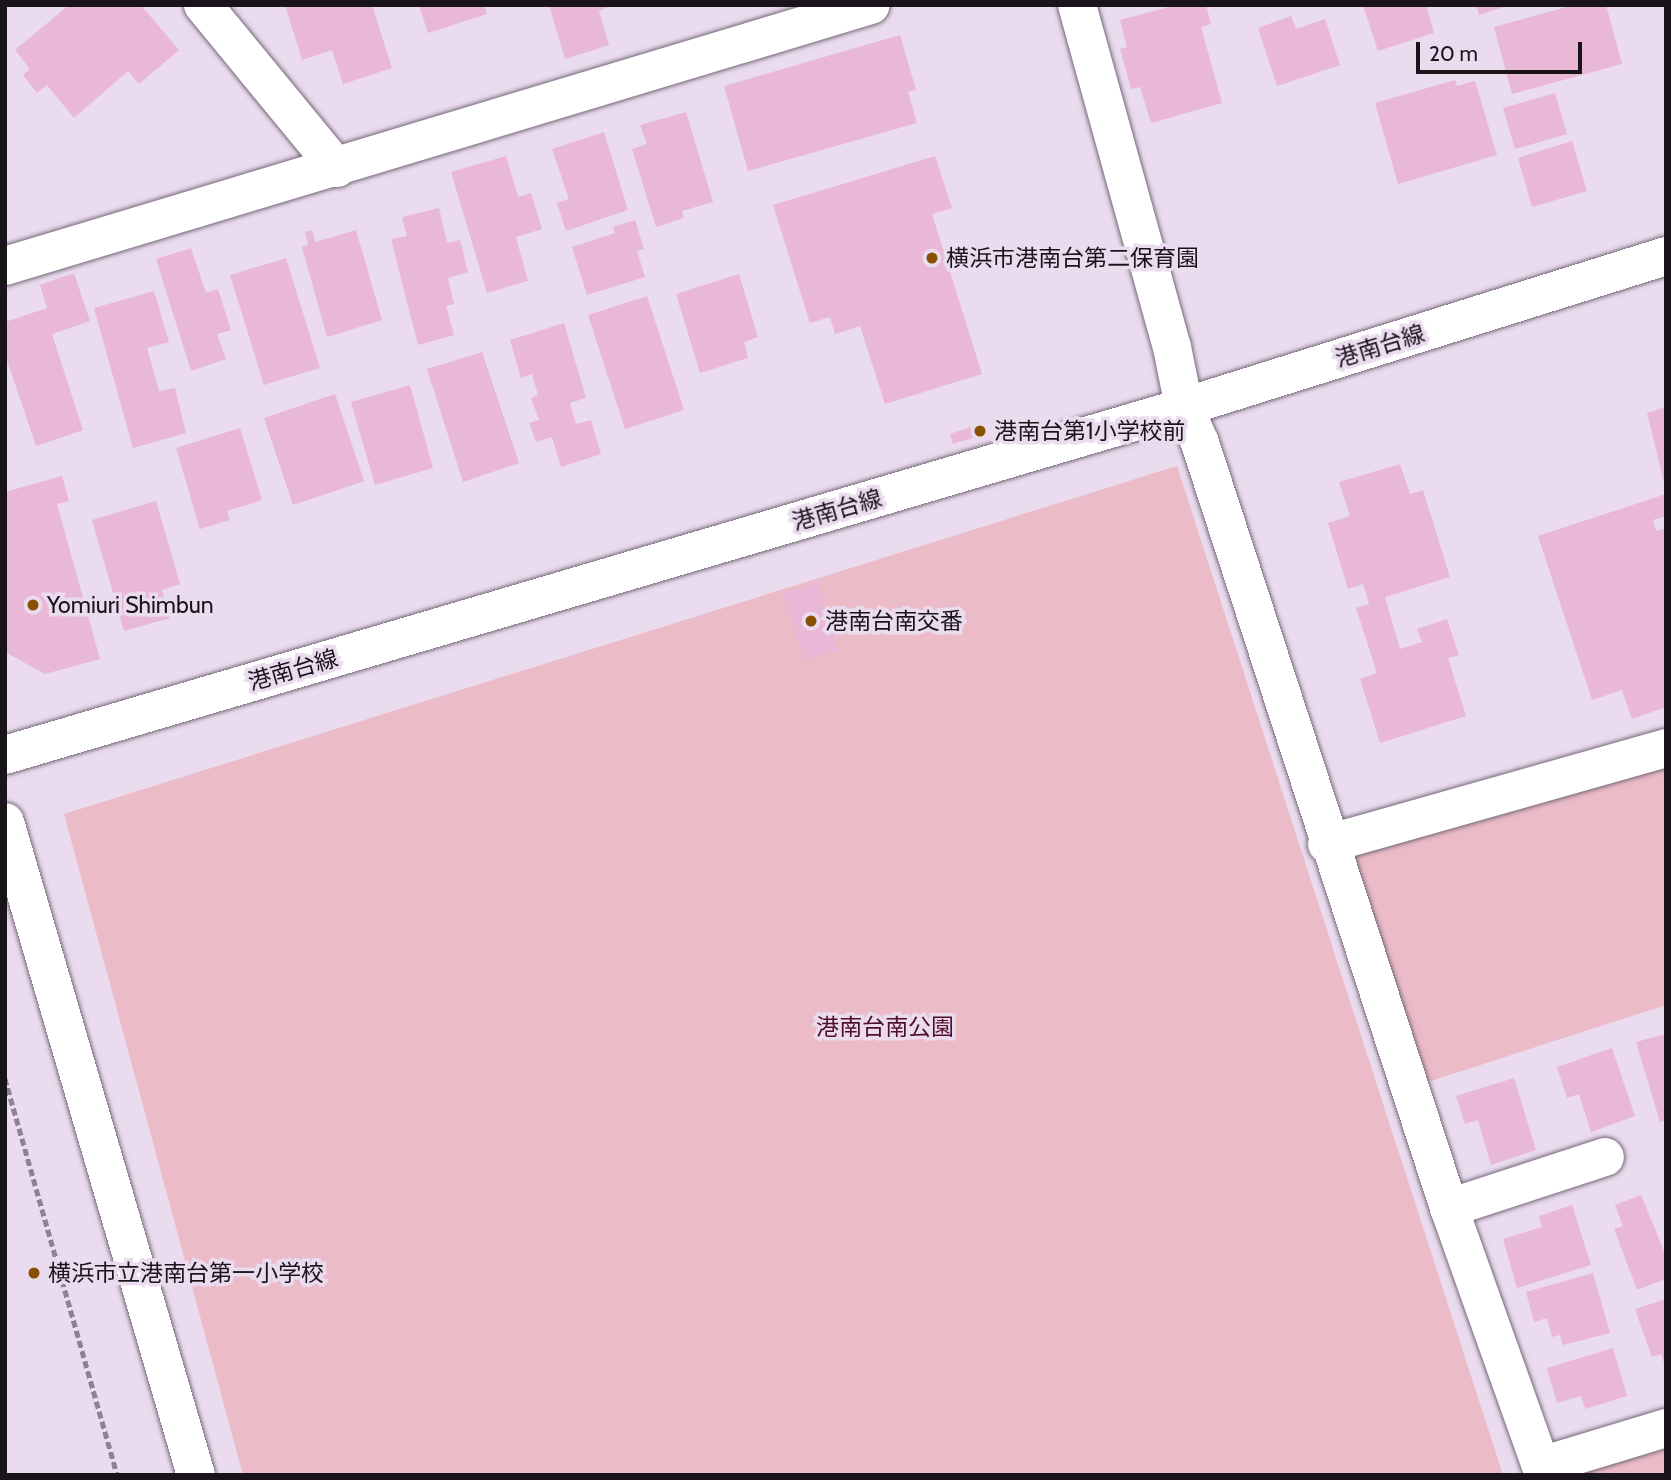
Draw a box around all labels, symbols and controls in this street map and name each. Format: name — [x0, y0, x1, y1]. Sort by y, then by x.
scale bar — [1419, 28, 1585, 72]
text: 20 m — [1429, 41, 1478, 66]
place label: 横浜市港南台第二保育園 — [946, 244, 1199, 272]
marker: 横浜市港南台第二保育園 — [924, 250, 940, 266]
street label: 港南台線 — [1332, 319, 1428, 373]
place label: 港南台第1小学校前 — [994, 417, 1185, 445]
marker: 港南台第1小学校前 — [972, 423, 988, 439]
street label: 港南台線 — [789, 484, 885, 536]
place label: Yomiuri Shimbun — [47, 591, 214, 619]
marker: Yomiuri Shimbun — [25, 597, 41, 613]
place label: 港南台南交番 — [825, 607, 963, 635]
marker: 港南台南交番 — [803, 613, 819, 629]
street label: 港南台線 — [245, 644, 341, 696]
park label: 港南台南公園 — [816, 1013, 954, 1041]
place label: 横浜市立港南台第一小学校 — [48, 1259, 324, 1287]
marker: 横浜市立港南台第一小学校 — [26, 1265, 42, 1281]

